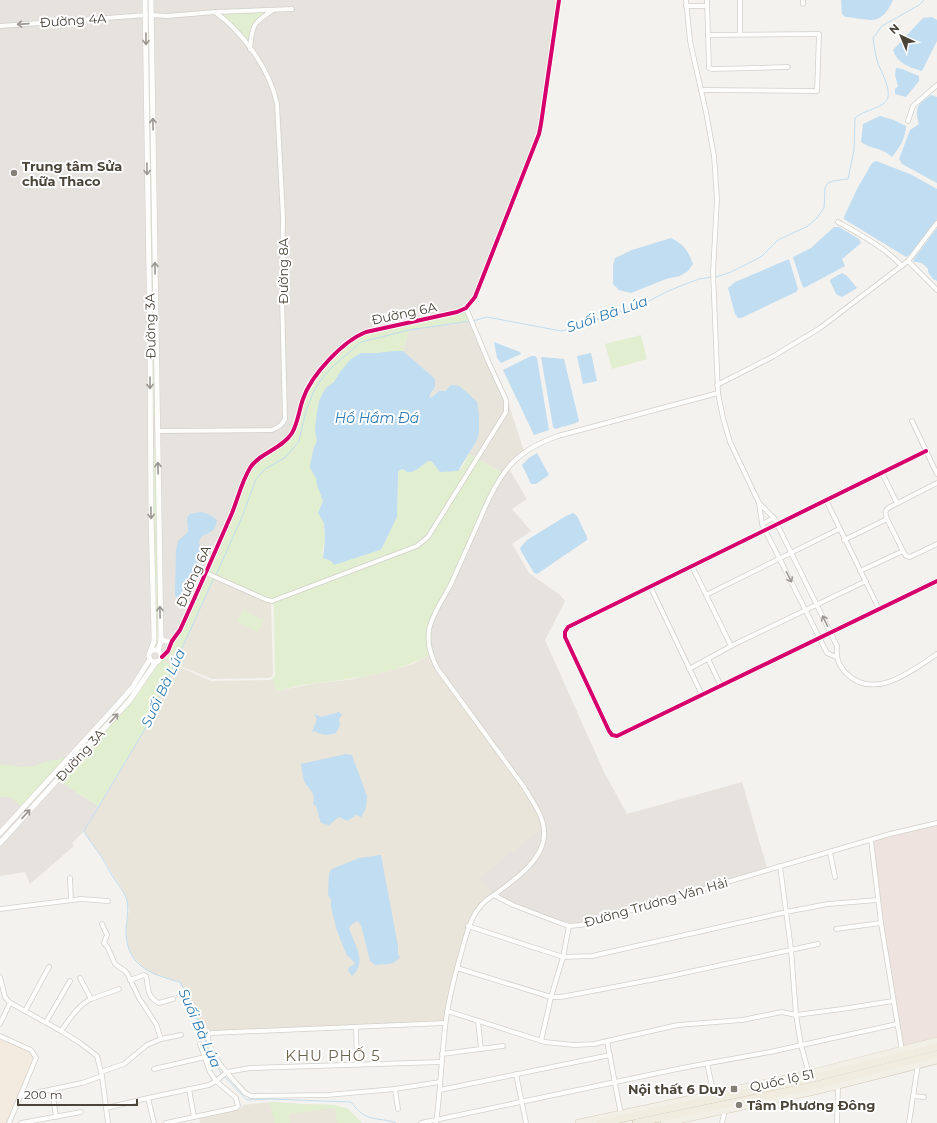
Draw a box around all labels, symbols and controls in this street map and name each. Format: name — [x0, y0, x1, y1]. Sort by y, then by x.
street label: Đường 4A — [39, 10, 107, 30]
north arrow — [881, 16, 921, 56]
one-way arrow — [17, 20, 30, 27]
text: N — [886, 21, 902, 37]
one-way arrow — [142, 32, 150, 45]
one-way arrow — [149, 118, 157, 131]
place label: Trung tâm Sửa chữa Thaco — [22, 158, 122, 189]
one-way arrow — [143, 162, 151, 175]
marker: Trung tâm Sửa chữa Thaco — [9, 168, 19, 178]
street label: Đường 8A — [275, 237, 291, 304]
one-way arrow — [152, 262, 159, 275]
water label: Suối Bà Lúa — [564, 292, 650, 336]
street label: Đường 3A — [141, 293, 159, 359]
street label: Đường 6A — [370, 298, 439, 328]
one-way arrow — [146, 376, 154, 389]
water label: Hồ Hầm Đá — [335, 409, 419, 427]
one-way arrow — [154, 462, 162, 475]
one-way arrow — [147, 506, 155, 519]
street label: Đường 6A — [172, 542, 214, 609]
one-way arrow — [786, 571, 793, 583]
one-way arrow — [156, 606, 164, 619]
one-way arrow — [821, 615, 828, 627]
water label: Suối Bà Lúa — [137, 646, 189, 730]
one-way arrow — [109, 713, 118, 723]
street label: Đường 3A — [52, 725, 108, 785]
one-way arrow — [22, 809, 31, 820]
street label: Đường Trương Văn Hải — [582, 874, 730, 930]
water label: Suối Bà Lúa — [174, 986, 226, 1070]
district label: KHU PHỐ 5 — [285, 1046, 381, 1065]
street label: Quốc lộ 51 — [748, 1065, 816, 1095]
scale bar — [18, 1081, 137, 1107]
place label: Nội thất 6 Duy — [628, 1081, 726, 1097]
marker: Nội thất 6 Duy — [729, 1084, 739, 1094]
text: 200 m — [24, 1087, 63, 1102]
place label: Tâm Phương Đông — [747, 1097, 875, 1113]
marker: Tâm Phương Đông — [734, 1100, 744, 1110]

